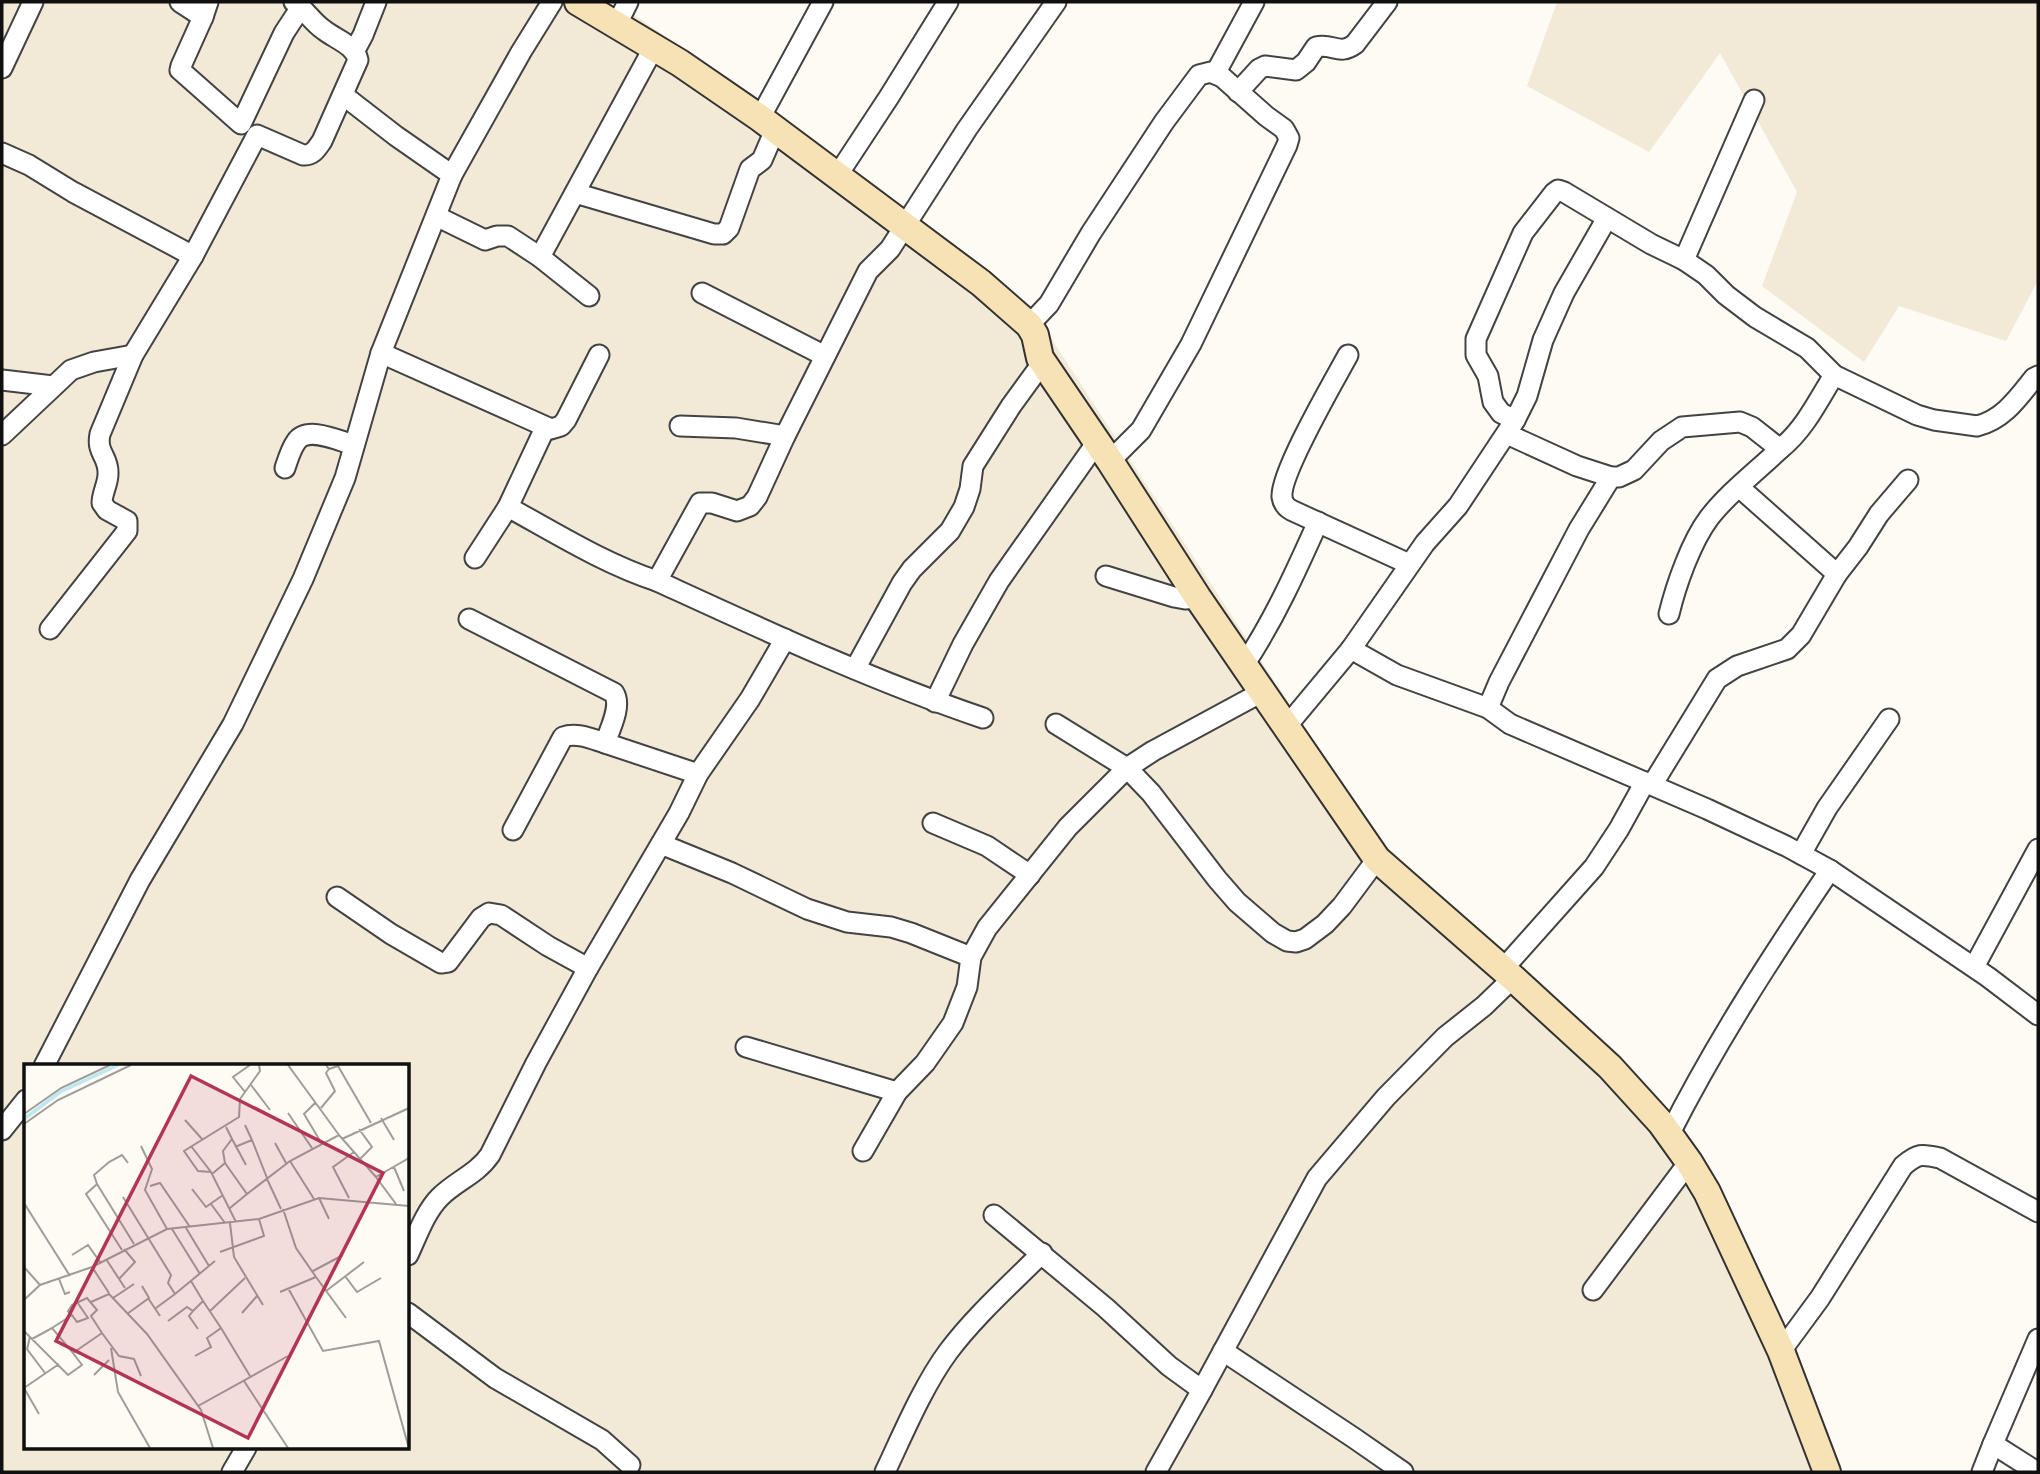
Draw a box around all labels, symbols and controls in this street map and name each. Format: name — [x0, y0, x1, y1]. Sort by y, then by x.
inset map — [24, 1064, 410, 1450]

